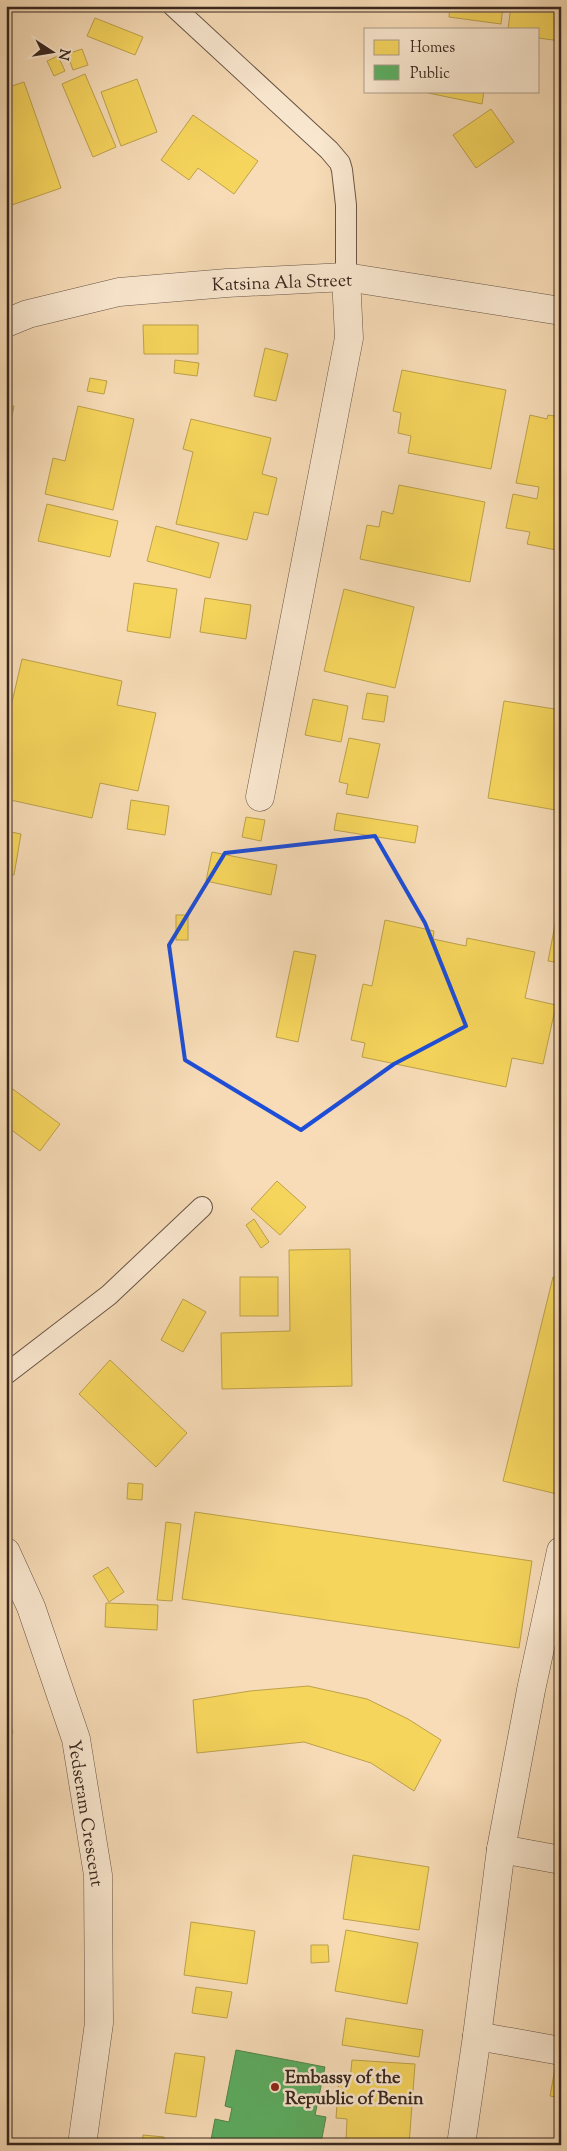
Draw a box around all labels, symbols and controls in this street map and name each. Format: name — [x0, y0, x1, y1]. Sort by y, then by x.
north arrow — [28, 28, 78, 78]
legend — [364, 28, 540, 92]
text: Homes — [410, 38, 455, 59]
text: N — [52, 47, 74, 62]
text: Public — [410, 64, 450, 85]
street label: Katsina Ala Street — [211, 269, 353, 299]
street label: Yedseram Crescent — [60, 1738, 108, 1889]
place label: Embassy of the Republic of Benin — [285, 2066, 424, 2113]
marker: Embassy of the Republic of Benin — [269, 2081, 281, 2093]

